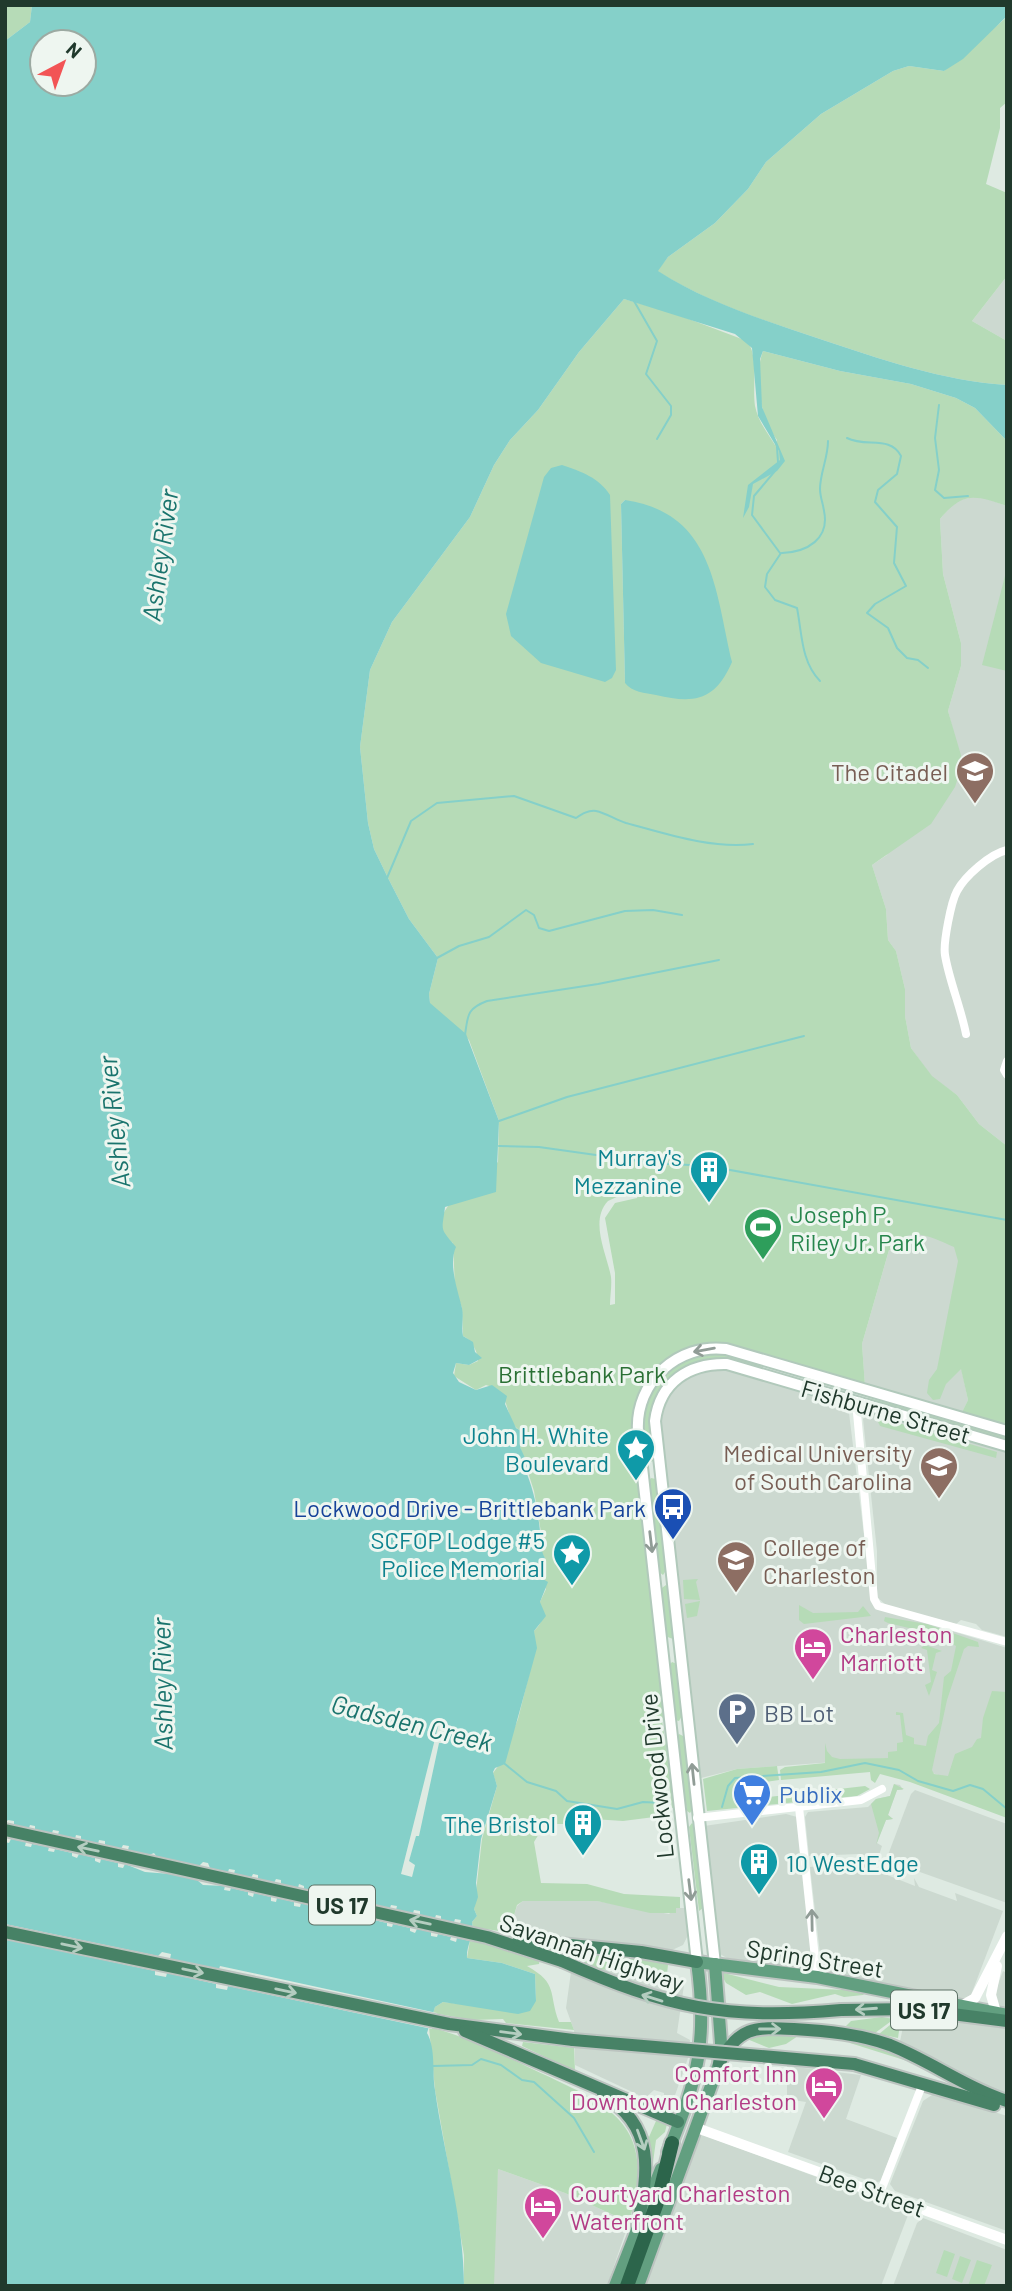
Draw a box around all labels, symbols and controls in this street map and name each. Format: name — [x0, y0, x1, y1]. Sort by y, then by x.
north arrow — [28, 28, 98, 98]
text: N — [62, 37, 87, 63]
water label: Ashley River — [134, 486, 184, 623]
school or university icon: The Citadel — [954, 750, 996, 805]
place label: The Citadel — [831, 757, 948, 786]
water label: Ashley River — [91, 1054, 135, 1190]
place label: Murray's Mezzanine — [574, 1142, 682, 1199]
building icon: Murray's Mezzanine — [688, 1149, 730, 1204]
place label: Joseph P. Riley Jr. Park — [790, 1199, 925, 1256]
sports icon: Joseph P. Riley Jr. Park — [742, 1206, 784, 1261]
one-way arrow — [693, 1344, 716, 1357]
park label: Brittlebank Park — [498, 1359, 666, 1388]
street label: Fishburne Street — [798, 1373, 974, 1449]
place label: John H. White Boulevard — [463, 1420, 609, 1477]
place icon: John H. White Boulevard — [615, 1427, 657, 1482]
place label: Medical University of South Carolina — [723, 1438, 912, 1495]
school or university icon: Medical University of South Carolina — [918, 1445, 960, 1500]
bus stop icon: Lockwood Drive - Brittlebank Park — [652, 1486, 694, 1541]
place label: Lockwood Drive - Brittlebank Park — [293, 1493, 646, 1522]
place label: SCFOP Lodge #5 Police Memorial — [371, 1525, 545, 1582]
one-way arrow — [644, 1530, 657, 1553]
place icon: SCFOP Lodge #5 Police Memorial — [551, 1532, 593, 1587]
place label: College of Charleston — [763, 1532, 876, 1589]
school or university icon: College of Charleston — [715, 1539, 757, 1594]
water label: Ashley River — [144, 1617, 178, 1751]
place label: Charleston Marriott — [840, 1619, 953, 1676]
hotel icon: Charleston Marriott — [792, 1626, 834, 1681]
water label: Gadsden Creek — [328, 1687, 496, 1757]
parking icon: BB Lot — [716, 1691, 758, 1746]
street label: Lockwood Drive — [633, 1692, 679, 1860]
place label: BB Lot — [764, 1698, 834, 1727]
one-way arrow — [686, 1763, 699, 1786]
supermarket icon: Publix — [731, 1772, 773, 1827]
place label: Publix — [779, 1779, 842, 1808]
building icon: The Bristol — [562, 1802, 604, 1857]
place label: The Bristol — [444, 1809, 556, 1838]
one-way arrow — [77, 1841, 100, 1855]
building icon: 10 WestEdge — [738, 1841, 780, 1896]
place label: 10 WestEdge — [786, 1848, 919, 1877]
one-way arrow — [683, 1878, 696, 1901]
road number: US 17 — [309, 1886, 375, 1924]
street label: Savannah Highway — [496, 1907, 688, 1997]
one-way arrow — [805, 1909, 818, 1932]
one-way arrow — [409, 1915, 432, 1929]
street label: Spring Street — [744, 1933, 886, 1983]
one-way arrow — [60, 1940, 83, 1954]
one-way arrow — [181, 1965, 204, 1979]
one-way arrow — [274, 1984, 297, 1998]
one-way arrow — [642, 1990, 664, 2003]
road number: US 17 — [891, 1991, 957, 2030]
one-way arrow — [855, 2002, 878, 2015]
one-way arrow — [759, 2022, 782, 2036]
one-way arrow — [499, 2026, 522, 2039]
place label: Comfort Inn Downtown Charleston — [571, 2058, 797, 2115]
hotel icon: Comfort Inn Downtown Charleston — [803, 2065, 845, 2120]
one-way arrow — [636, 2129, 648, 2151]
street label: Bee Street — [815, 2157, 929, 2223]
place label: Courtyard Charleston Waterfront — [570, 2178, 790, 2235]
hotel icon: Courtyard Charleston Waterfront — [522, 2185, 564, 2240]

